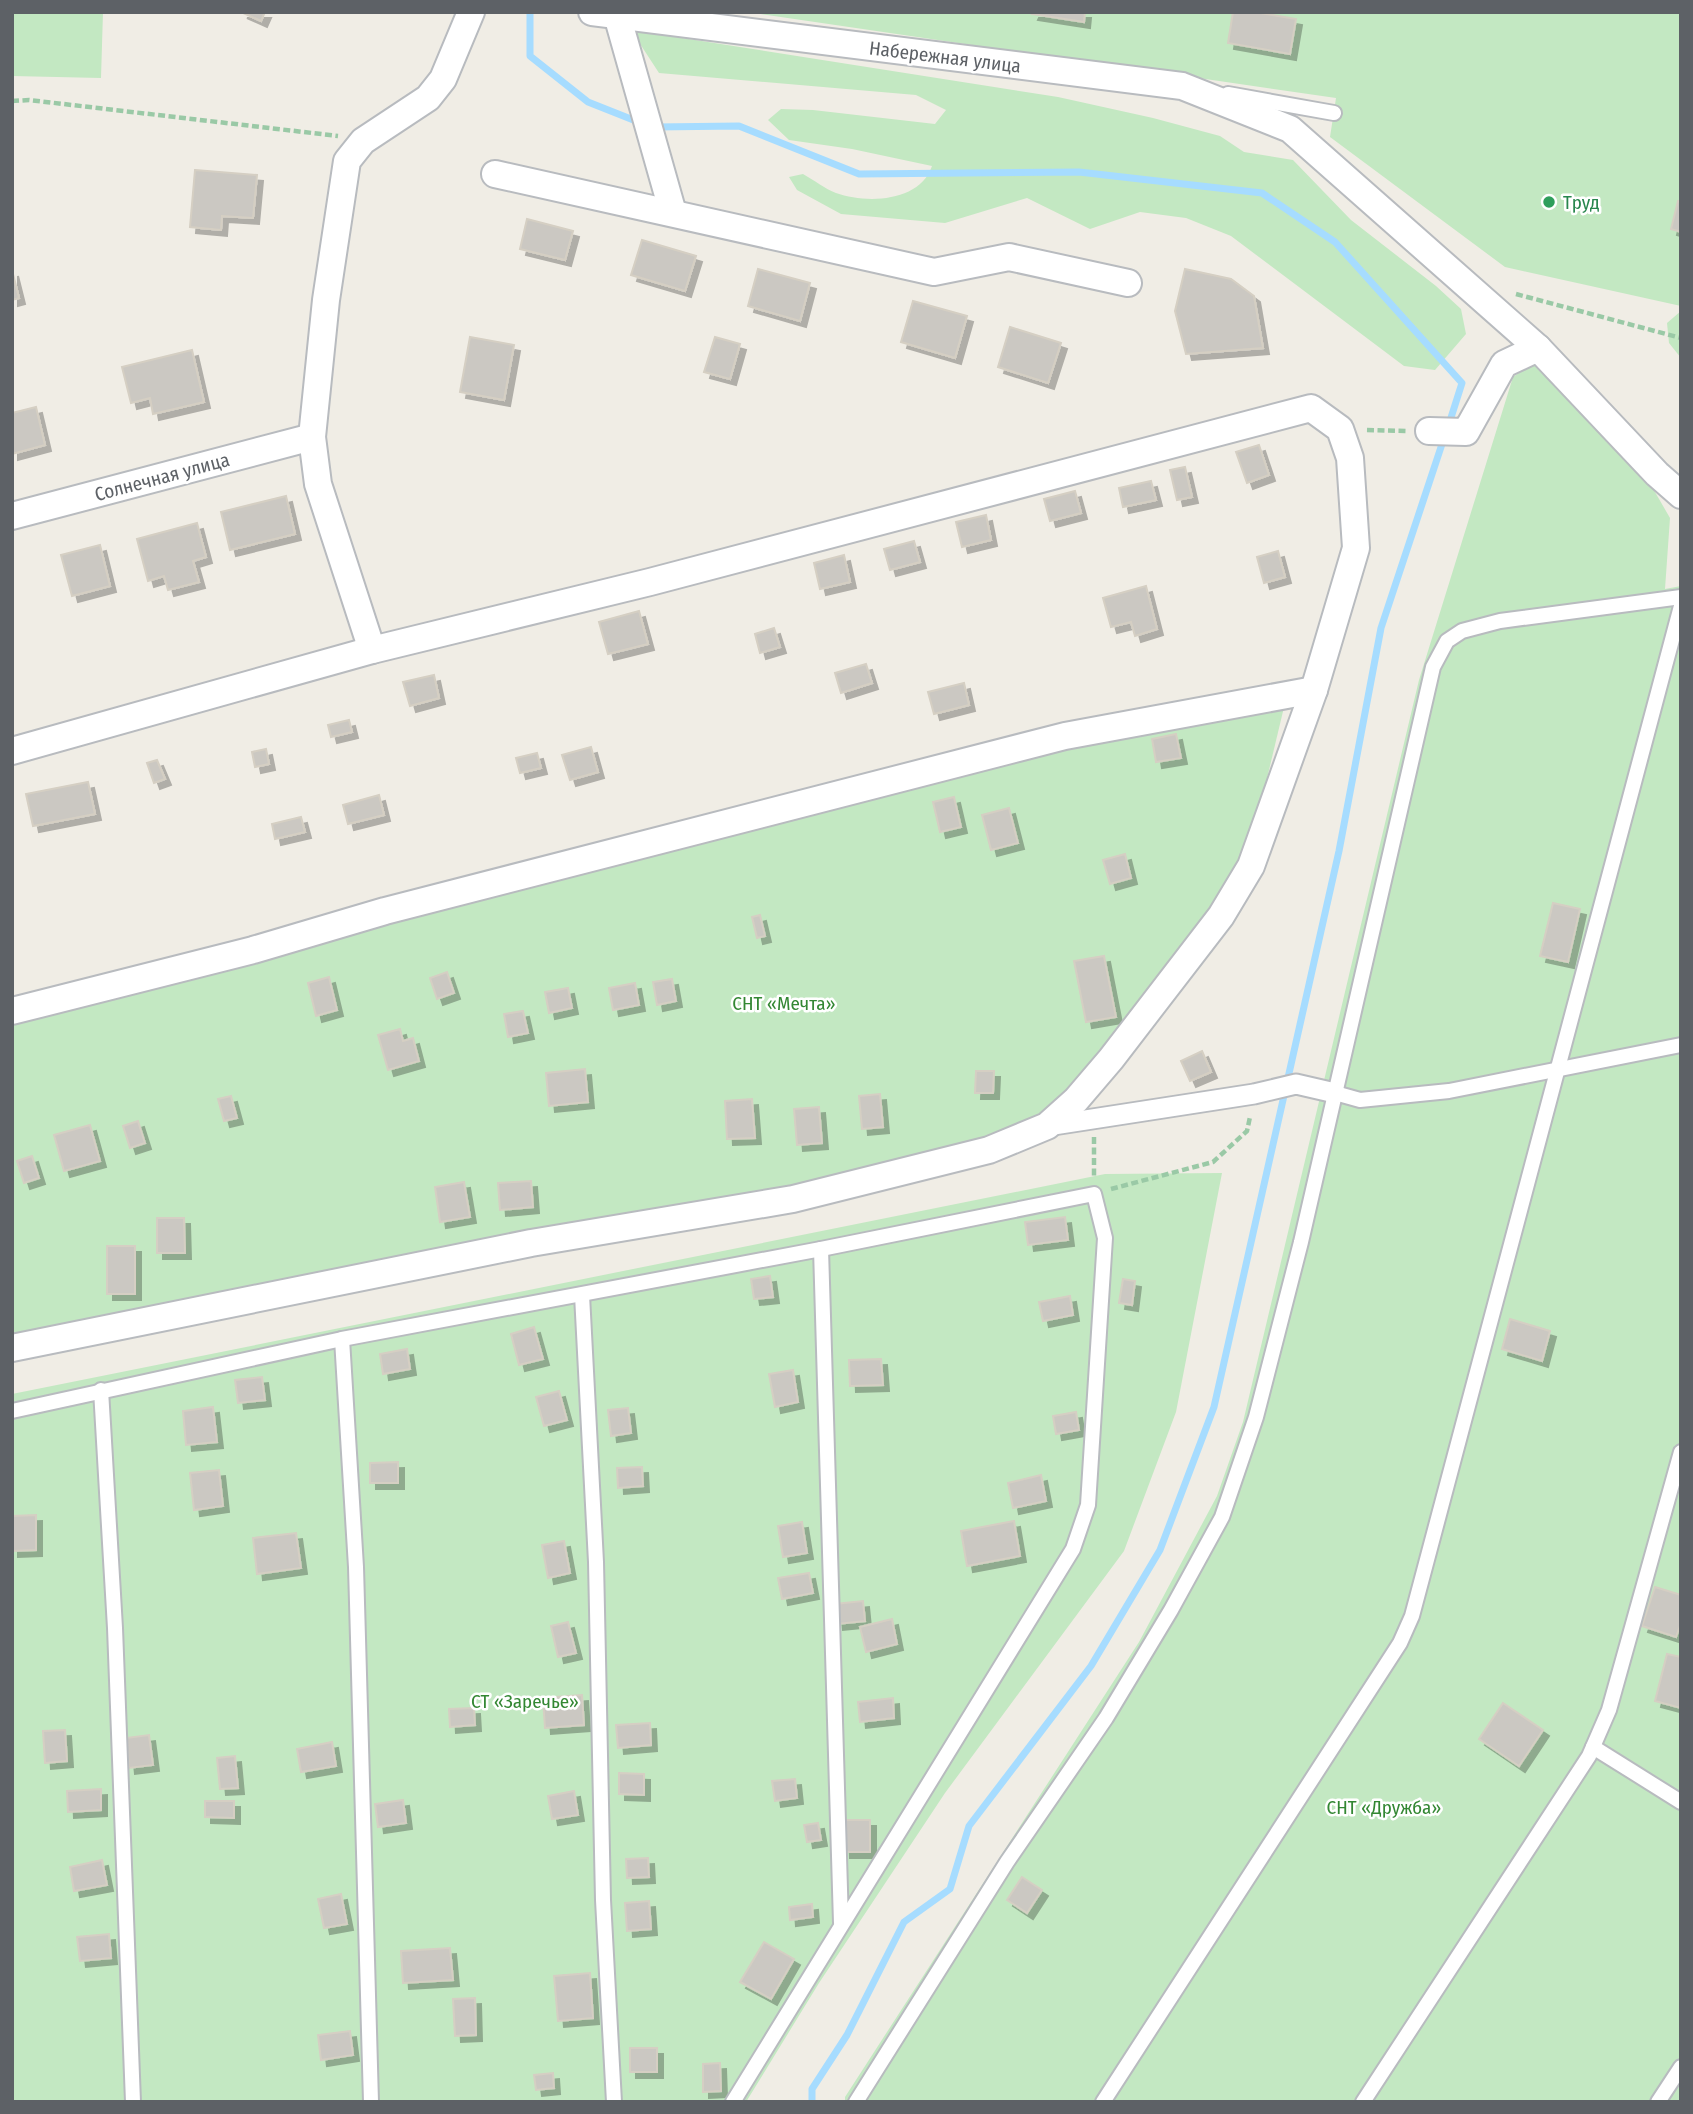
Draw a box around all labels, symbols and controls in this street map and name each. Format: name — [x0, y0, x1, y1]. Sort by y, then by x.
street label: Набережная улица — [868, 36, 1022, 78]
place label: Труд — [1563, 191, 1600, 214]
marker: Труд — [1541, 194, 1557, 210]
street label: Солнечная улица — [92, 448, 232, 506]
park label: СНТ «Мечта» — [732, 992, 836, 1015]
park label: СТ «Заречье» — [471, 1690, 579, 1713]
park label: СНТ «Дружба» — [1327, 1796, 1441, 1819]

